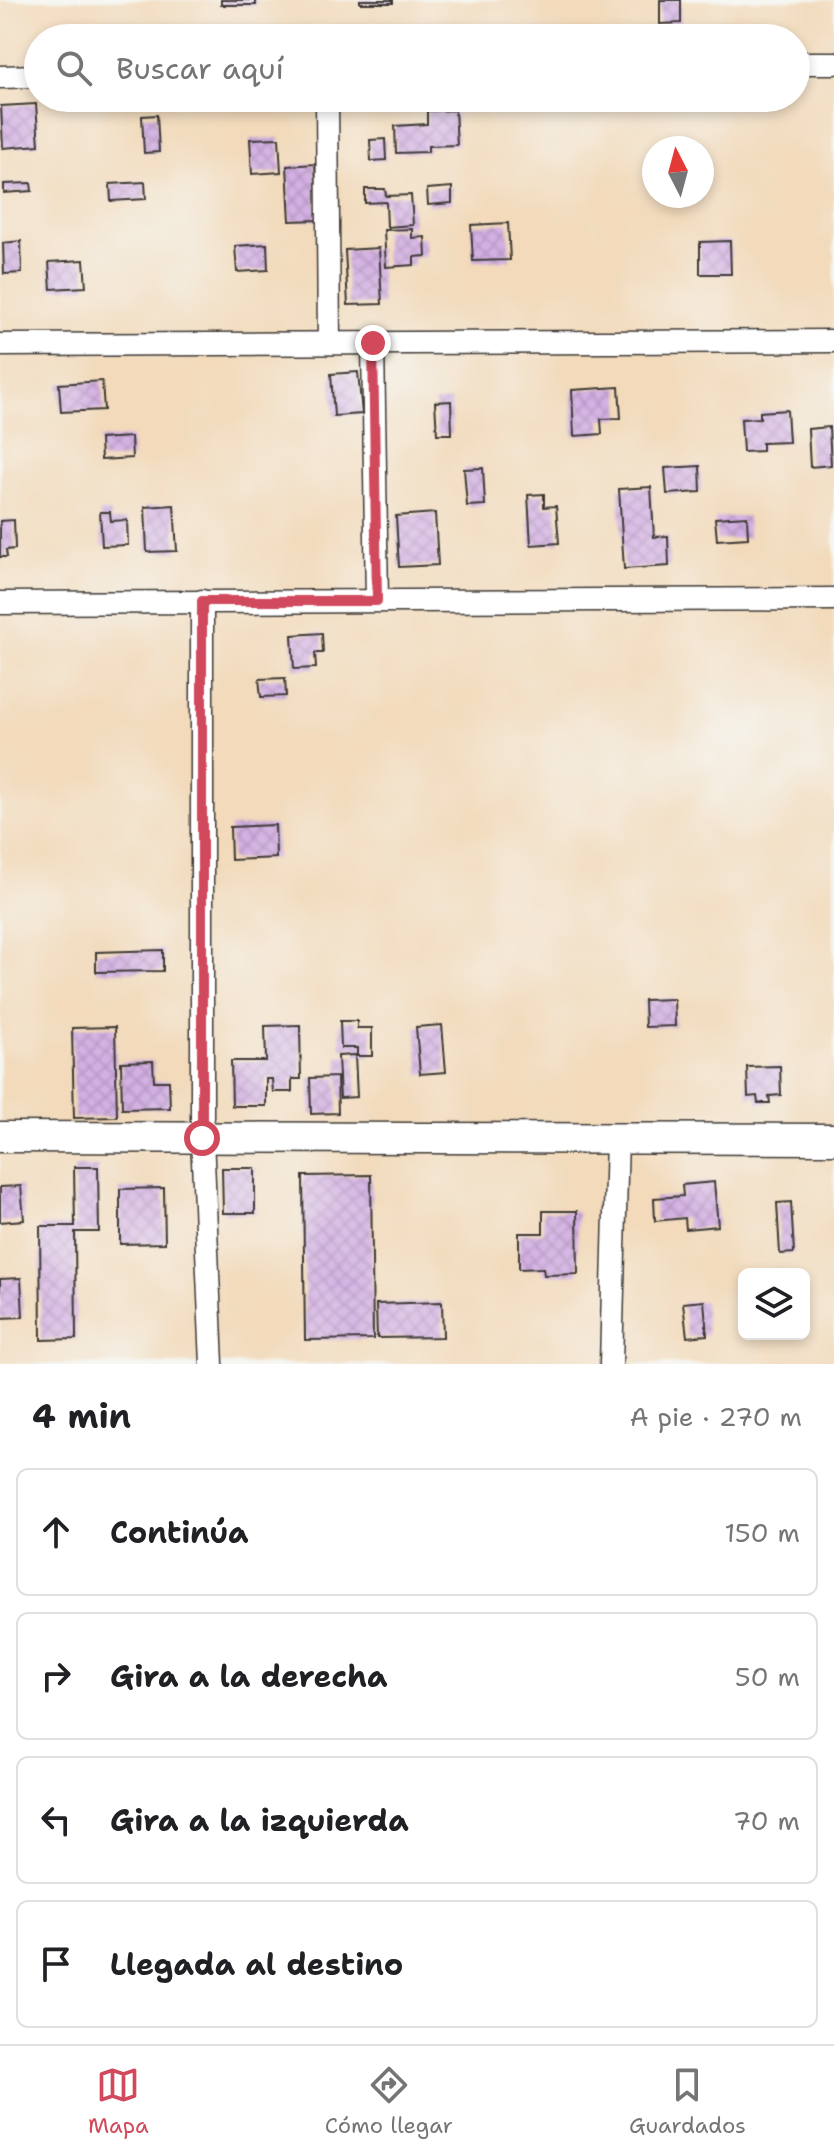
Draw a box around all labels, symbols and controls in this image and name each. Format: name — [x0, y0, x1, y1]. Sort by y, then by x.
search box — [24, 24, 810, 112]
icon: search — [52, 46, 96, 90]
text: Buscar aquí — [116, 48, 284, 89]
north arrow — [642, 136, 714, 208]
route end — [355, 325, 391, 361]
route start — [184, 1120, 220, 1156]
map controls — [738, 1268, 810, 1340]
button: layers — [738, 1268, 810, 1340]
text: 4 min — [32, 1393, 131, 1439]
text: A pie · 270 m — [630, 1399, 802, 1434]
icon: ahead — [34, 1510, 78, 1554]
text: Continúa — [110, 1512, 249, 1553]
text: 150 m — [724, 1515, 800, 1550]
icon: right — [34, 1654, 78, 1698]
text: Gira a la derecha — [110, 1656, 388, 1697]
text: 50 m — [735, 1659, 800, 1694]
icon: left — [34, 1798, 78, 1842]
text: Gira a la izquierda — [110, 1800, 409, 1841]
text: 70 m — [733, 1803, 800, 1838]
icon: arrive — [34, 1942, 78, 1986]
text: Llegada al destino — [110, 1944, 403, 1985]
tab: Mapa — [88, 2063, 149, 2140]
tab: Cómo llegar — [325, 2063, 453, 2140]
tab: Guardados — [629, 2063, 746, 2140]

